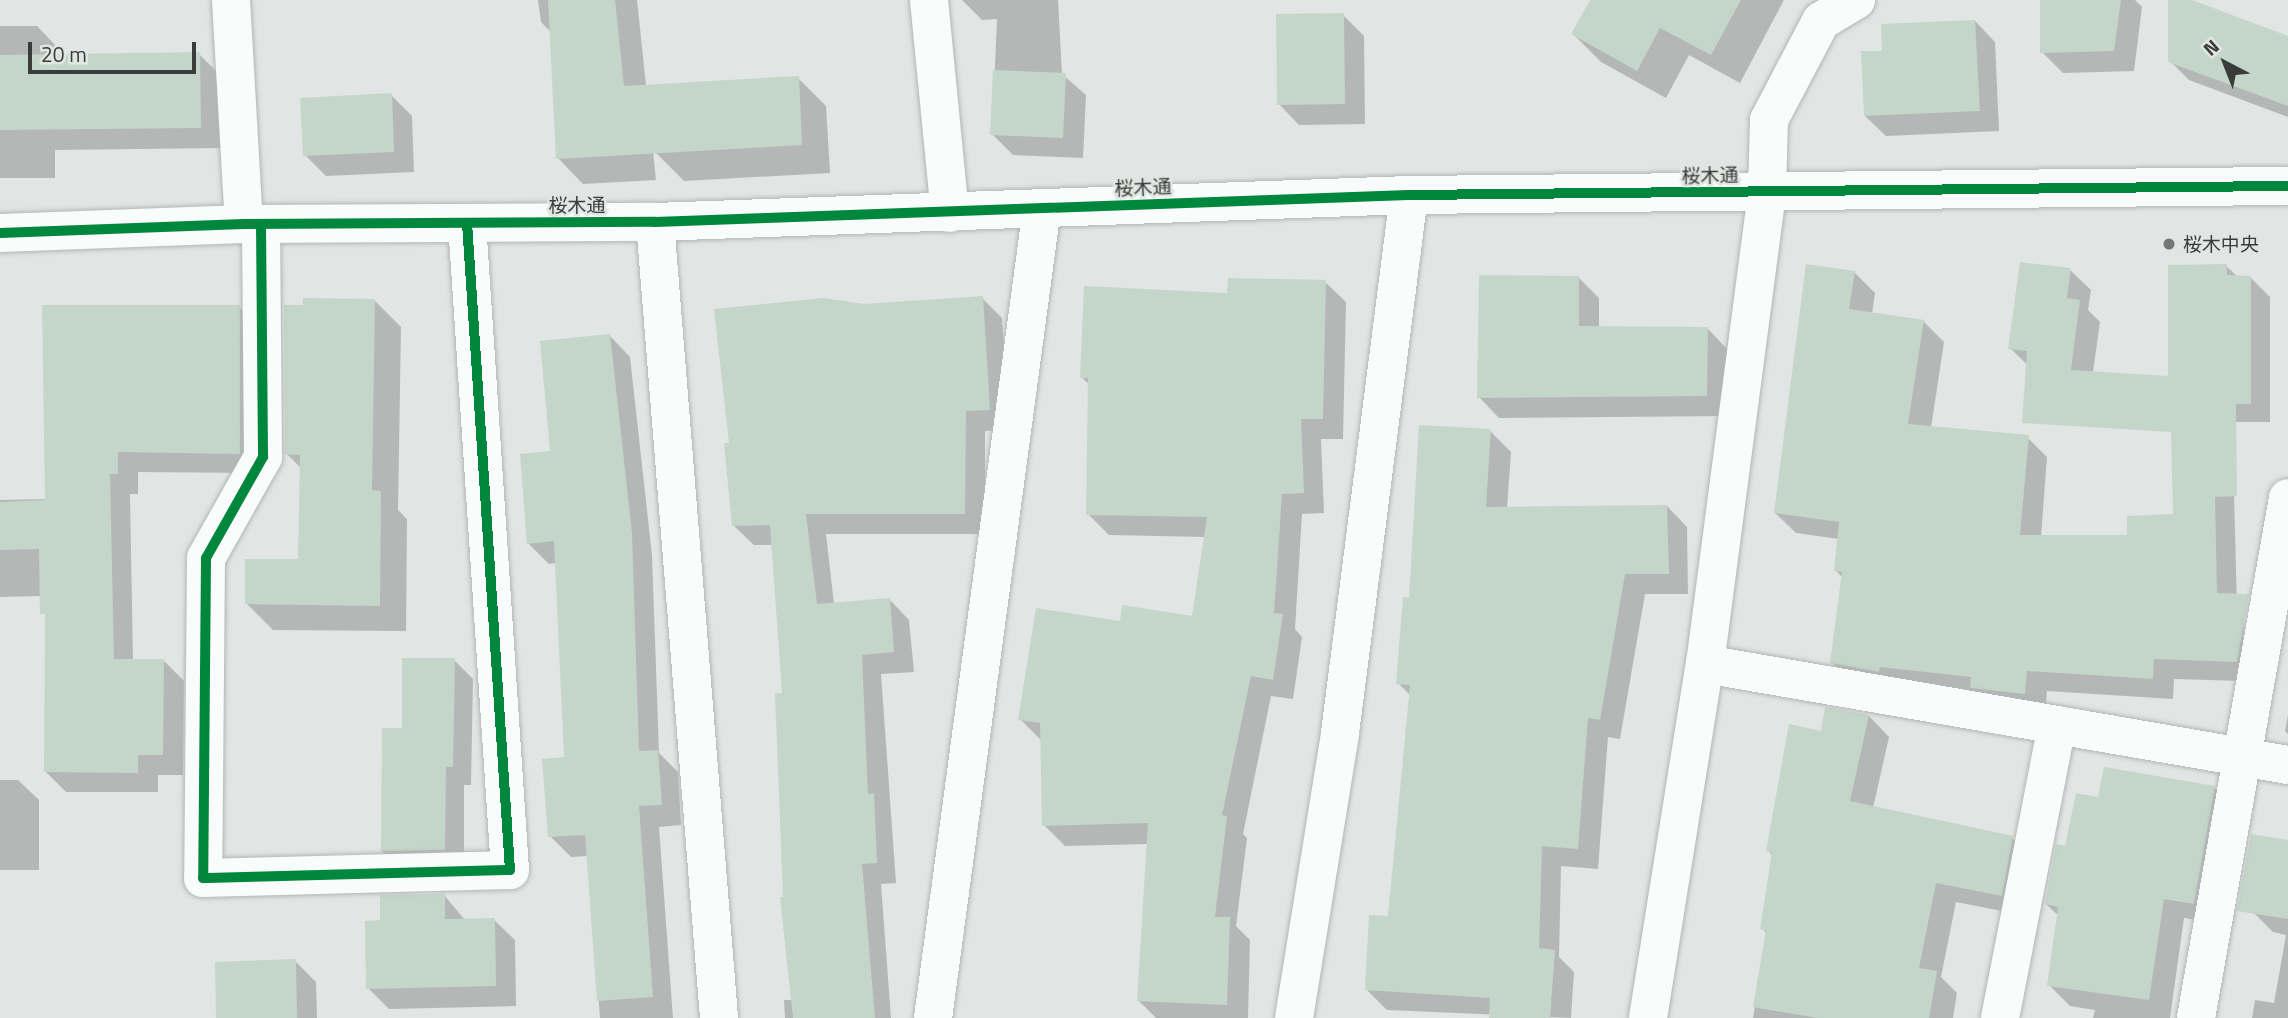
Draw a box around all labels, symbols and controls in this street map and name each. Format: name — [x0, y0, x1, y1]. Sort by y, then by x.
scale bar — [32, 28, 200, 72]
north arrow — [2190, 28, 2260, 98]
text: N — [2196, 32, 2225, 62]
text: 20 m — [41, 38, 87, 70]
street label: 桜木通 — [1681, 163, 1739, 187]
street label: 桜木通 — [1114, 175, 1172, 199]
street label: 桜木通 — [549, 194, 605, 216]
place label: 桜木中央 — [2183, 233, 2259, 255]
marker: 桜木中央 — [2161, 236, 2177, 252]

